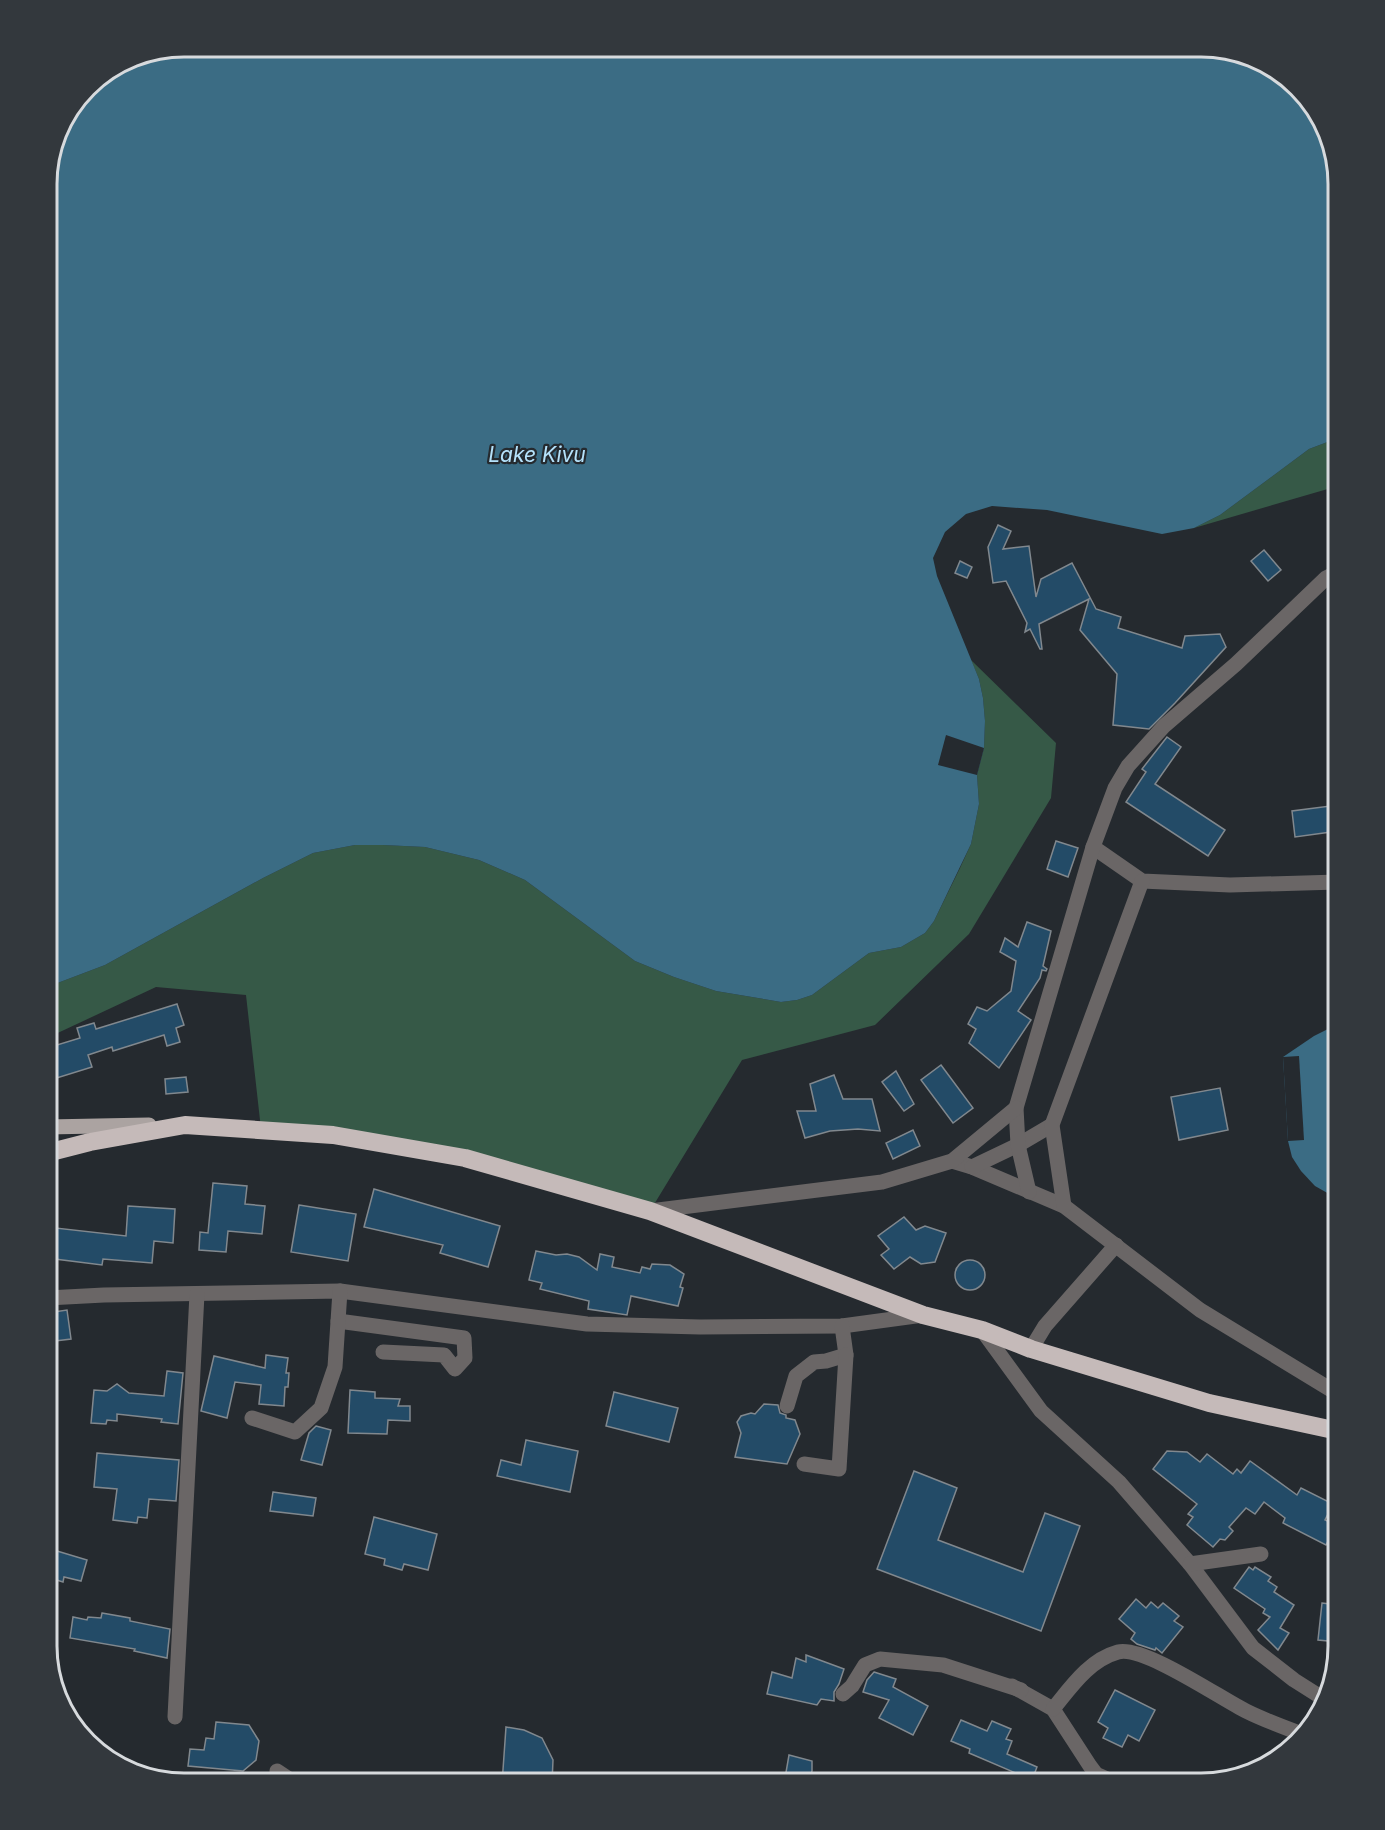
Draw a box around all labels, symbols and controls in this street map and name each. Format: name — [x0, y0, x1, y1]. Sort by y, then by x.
water label: Lake Kivu — [488, 442, 586, 467]

